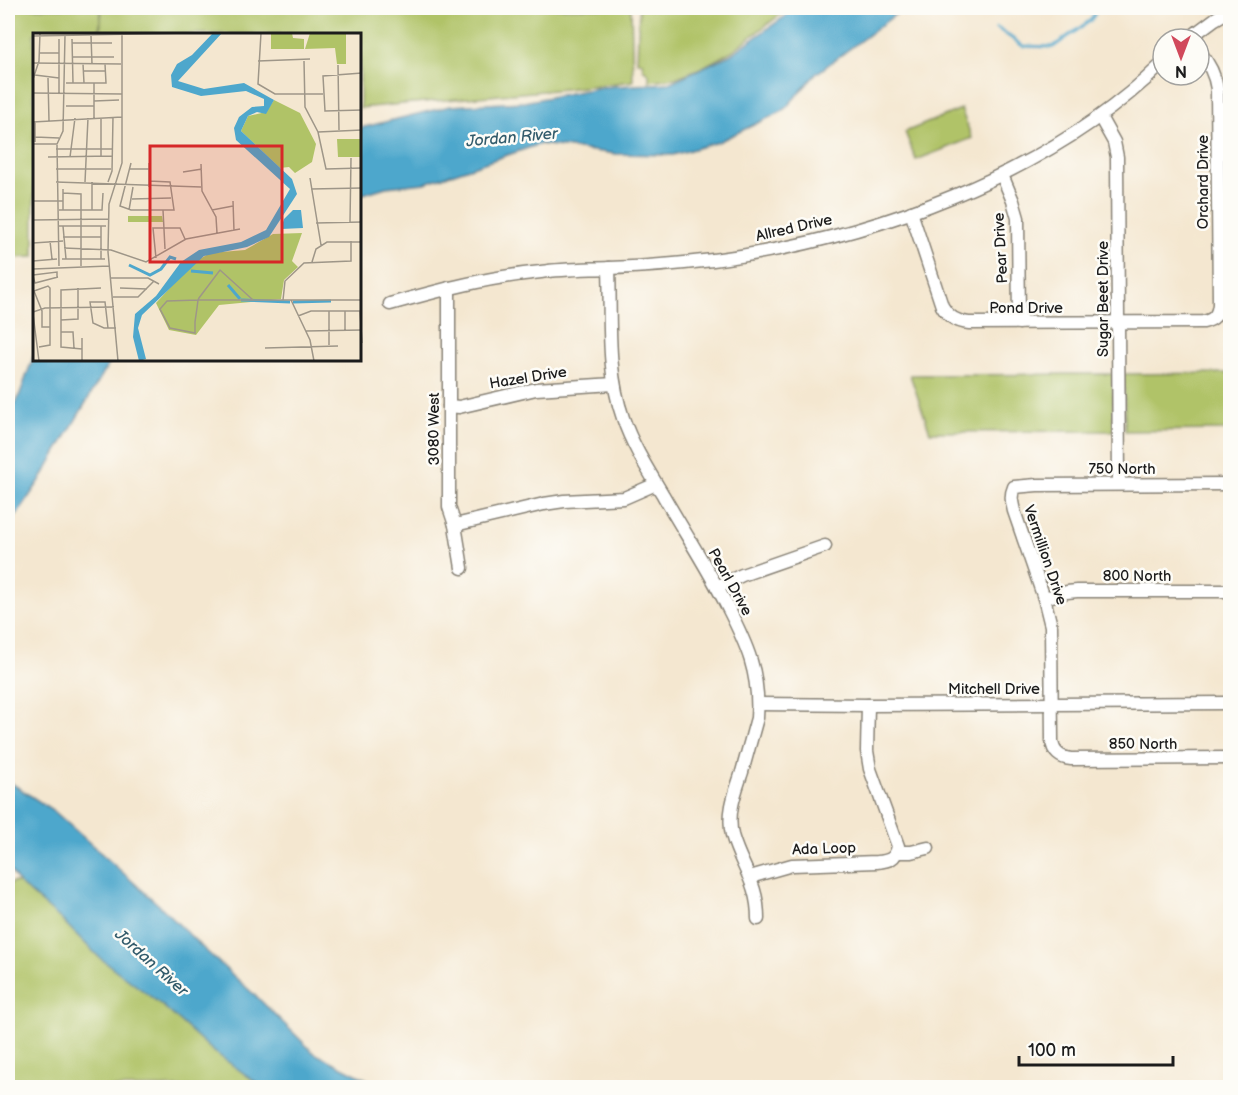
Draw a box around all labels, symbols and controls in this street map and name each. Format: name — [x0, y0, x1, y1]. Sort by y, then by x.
north arrow — [1151, 27, 1211, 87]
inset map — [33, 33, 362, 362]
text: N — [1175, 61, 1187, 80]
water label: Jordan River — [465, 124, 560, 152]
street label: Orchard Drive — [1194, 135, 1213, 229]
street label: Allred Drive — [754, 210, 834, 246]
street label: Pear Drive — [990, 212, 1012, 284]
street label: Sugar Beet Drive — [1094, 241, 1113, 357]
street label: Pond Drive — [989, 299, 1063, 318]
street label: Hazel Drive — [488, 363, 568, 393]
street label: 3080 West — [425, 392, 444, 465]
street label: 750 North — [1088, 460, 1156, 479]
street label: Vermillion Drive — [1019, 502, 1071, 608]
street label: Pearl Drive — [704, 545, 756, 619]
street label: 800 North — [1103, 567, 1171, 586]
street label: Mitchell Drive — [948, 680, 1040, 699]
street label: 850 North — [1109, 735, 1177, 754]
street label: Ada Loop — [792, 838, 857, 860]
water label: Jordan River — [110, 925, 192, 1001]
scale bar — [1019, 1029, 1174, 1067]
text: 100 m — [1028, 1040, 1076, 1061]

